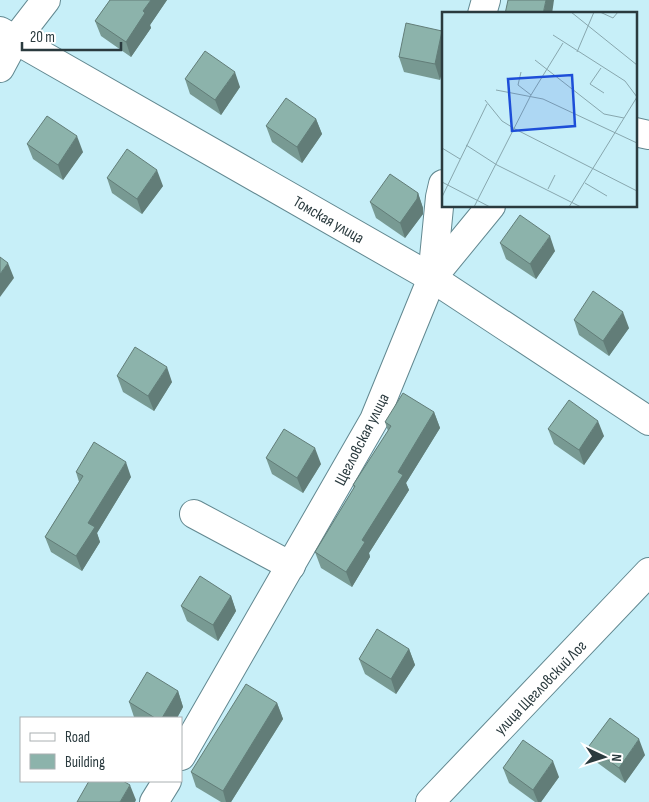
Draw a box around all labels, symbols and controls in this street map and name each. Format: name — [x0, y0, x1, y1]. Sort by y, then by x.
inset map — [442, 12, 636, 208]
scale bar — [22, 20, 121, 52]
text: 20 m — [30, 28, 55, 47]
street label: Томская улица — [290, 192, 367, 248]
street label: Щегловская улица — [331, 390, 394, 489]
street label: улица Щегловский Лог — [491, 637, 591, 739]
legend — [20, 717, 182, 782]
text: Road — [65, 728, 90, 747]
north arrow — [579, 732, 629, 782]
text: Building — [65, 753, 105, 772]
text: N — [608, 754, 625, 762]

